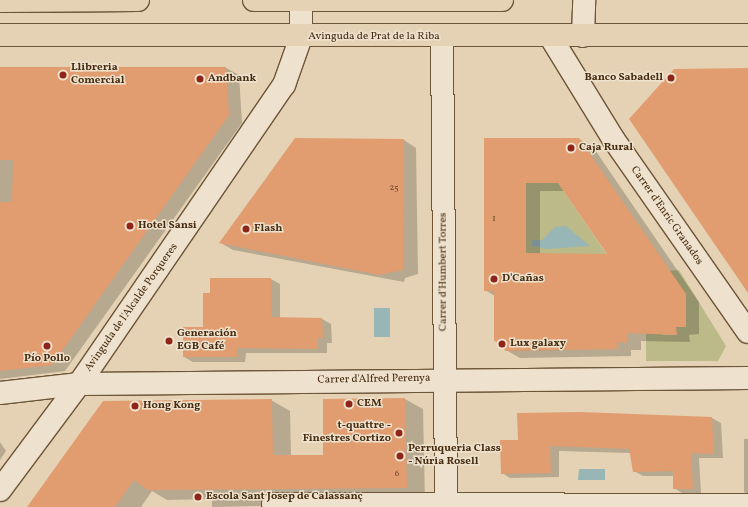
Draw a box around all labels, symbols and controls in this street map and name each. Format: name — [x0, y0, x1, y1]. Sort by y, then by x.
street label: Avinguda de Prat de la Riba — [308, 30, 440, 44]
place label: Llibreria Comercial — [71, 62, 124, 88]
marker: Llibreria Comercial — [58, 70, 68, 80]
place label: Banco Sabadell — [584, 71, 663, 85]
place label: Andbank — [208, 72, 256, 86]
marker: Banco Sabadell — [666, 73, 676, 83]
marker: Andbank — [195, 74, 205, 84]
place label: Caja Rural — [579, 141, 633, 155]
marker: Caja Rural — [566, 143, 576, 153]
street label: Carrer d'Enric Granados — [627, 164, 705, 268]
house number: 25 — [389, 183, 399, 193]
street label: Carrer d'Humbert Torres — [437, 213, 451, 331]
house number: 1 — [492, 214, 496, 224]
place label: Hotel Sansi — [138, 219, 197, 233]
marker: Hotel Sansi — [125, 221, 135, 231]
place label: Flash — [254, 222, 282, 236]
marker: Flash — [241, 224, 251, 234]
street label: Avinguda de l'Alcalde Porqueres — [83, 241, 181, 375]
place label: D'Cañas — [502, 272, 544, 286]
marker: D'Cañas — [489, 274, 499, 284]
place label: Generación EGB Café — [177, 328, 237, 354]
marker: Generación EGB Café — [164, 336, 174, 346]
place label: Lux galaxy — [510, 337, 566, 351]
marker: Lux galaxy — [497, 339, 507, 349]
marker: Pío Pollo — [42, 341, 52, 351]
place label: Pío Pollo — [24, 352, 70, 366]
street label: Carrer d'Alfred Perenya — [317, 372, 431, 388]
place label: CEM — [357, 397, 382, 411]
place label: Hong Kong — [143, 399, 200, 413]
marker: CEM — [344, 399, 354, 409]
marker: Hong Kong — [130, 401, 140, 411]
place label: t-quattre - Finestres Cortizo — [303, 420, 391, 446]
marker: t-quattre - Finestres Cortizo — [394, 428, 404, 438]
place label: Perruqueria Class - Núria Rosell — [408, 443, 501, 469]
marker: Perruqueria Class - Núria Rosell — [395, 451, 405, 461]
house number: 6 — [395, 469, 399, 479]
place label: Escola Sant Josep de Calassanç — [206, 490, 363, 504]
marker: Escola Sant Josep de Calassanç — [193, 492, 203, 502]

